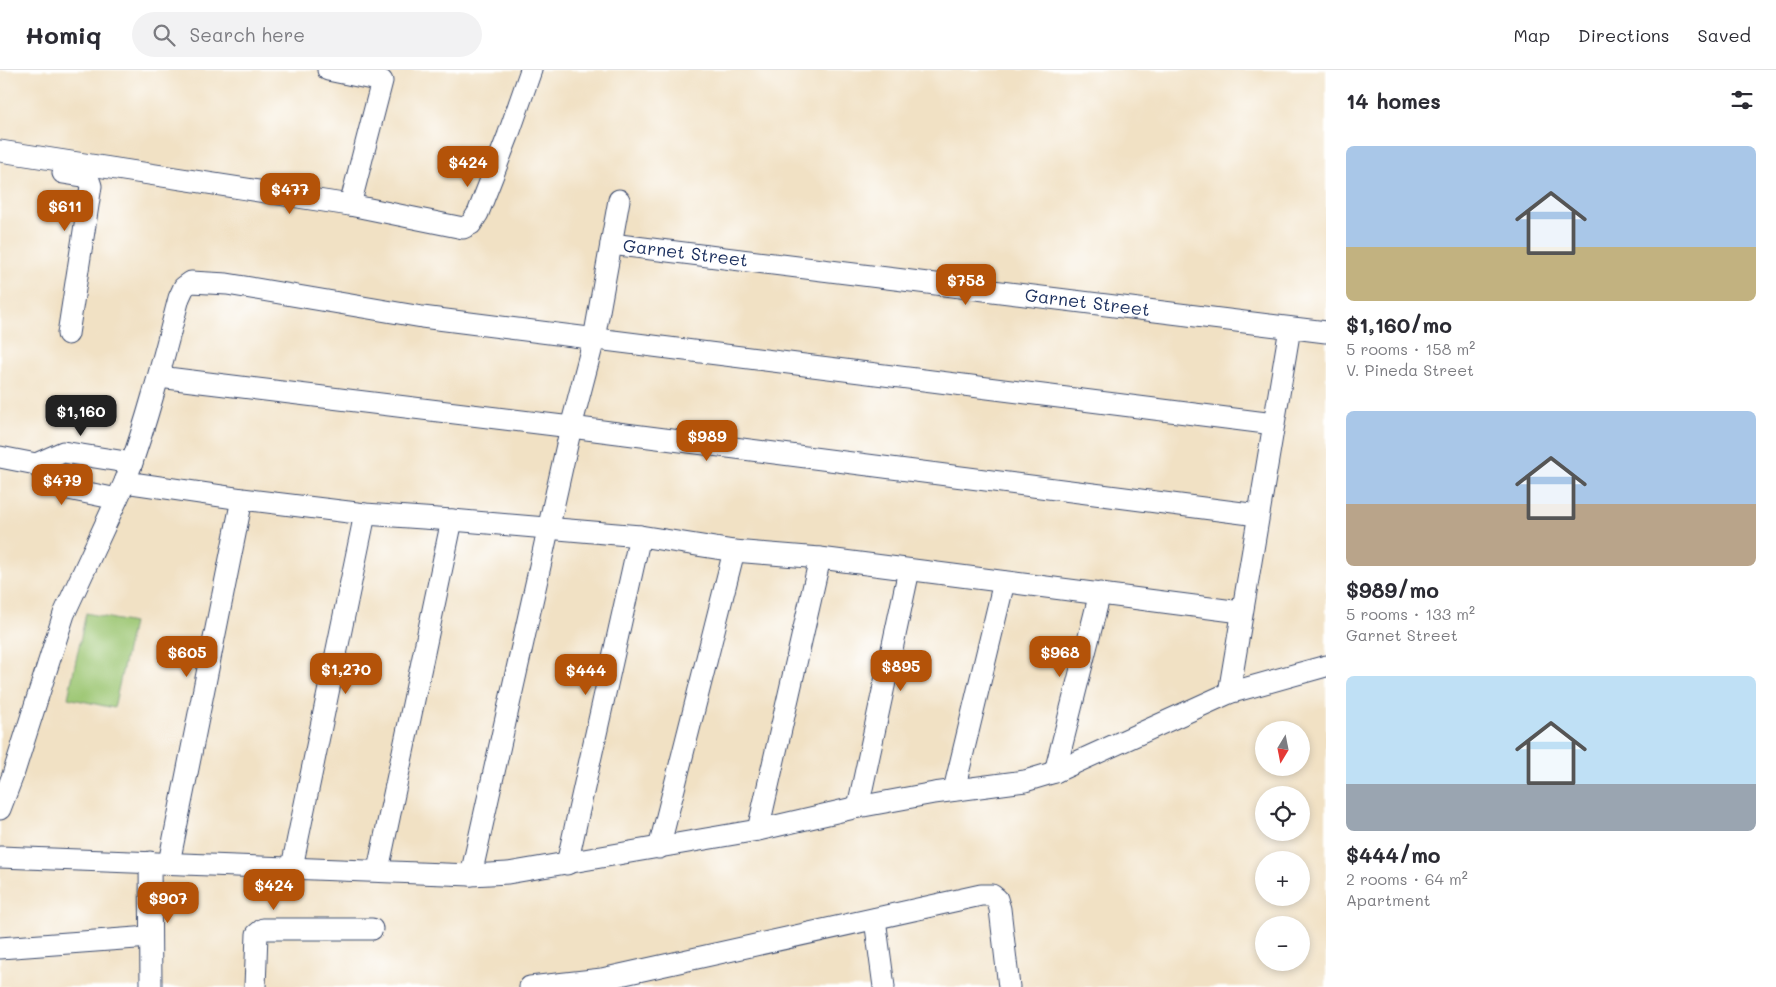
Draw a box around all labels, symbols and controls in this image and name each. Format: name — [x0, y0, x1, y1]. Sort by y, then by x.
search box — [132, 12, 482, 57]
text: Homiq — [25, 19, 102, 50]
icon: search — [150, 21, 178, 49]
text: Search here — [190, 22, 305, 47]
text: Map — [1513, 23, 1550, 47]
text: Directions — [1578, 23, 1670, 47]
text: Saved — [1698, 23, 1751, 47]
icon: filters — [1728, 86, 1756, 114]
text: 14 homes — [1346, 87, 1441, 114]
pin: $424 — [438, 146, 498, 188]
text: $424 — [448, 151, 488, 172]
pin: $477 — [260, 172, 320, 215]
text: $477 — [271, 178, 309, 199]
icon: home — [1506, 178, 1596, 268]
pin: $611 — [35, 190, 95, 232]
text: $611 — [48, 195, 82, 216]
street label: Garnet Street — [622, 233, 749, 272]
pin: $758 — [936, 264, 996, 306]
text: $758 — [947, 269, 985, 290]
street label: Garnet Street — [1024, 282, 1151, 321]
text: $1,160/mo — [1346, 311, 1452, 338]
text: 5 rooms · 158 m² — [1346, 338, 1475, 359]
text: V. Pineda Street — [1346, 359, 1474, 380]
pin: $1,160 — [40, 394, 122, 437]
text: $1,160 — [57, 400, 105, 421]
pin: $989 — [677, 420, 737, 462]
text: $989 — [687, 425, 727, 446]
icon: home — [1506, 443, 1596, 533]
pin: $479 — [32, 464, 92, 506]
text: $479 — [43, 469, 81, 490]
text: $989/mo — [1346, 576, 1439, 603]
text: 5 rooms · 133 m² — [1346, 603, 1475, 624]
text: Garnet Street — [1346, 624, 1458, 645]
pin: $605 — [157, 636, 217, 678]
pin: $968 — [1030, 636, 1090, 678]
text: $605 — [167, 641, 207, 662]
text: $968 — [1040, 641, 1080, 662]
pin: $895 — [871, 650, 931, 692]
pin: $1,270 — [305, 652, 387, 695]
pin: $444 — [556, 654, 616, 696]
text: $895 — [882, 655, 920, 676]
text: $1,270 — [321, 658, 371, 679]
text: $444 — [566, 659, 606, 680]
icon: home — [1506, 708, 1596, 798]
north arrow — [1255, 721, 1310, 776]
map controls — [1255, 721, 1310, 971]
button: locate — [1255, 786, 1310, 841]
text: $444/mo — [1346, 841, 1441, 868]
button: + — [1255, 851, 1310, 906]
pin: $424 — [244, 868, 304, 911]
text: 2 rooms · 64 m² — [1346, 868, 1468, 889]
text: $424 — [254, 874, 294, 895]
pin: $907 — [138, 882, 198, 924]
text: $907 — [149, 887, 187, 908]
text: Apartment — [1346, 889, 1431, 910]
button: − — [1255, 916, 1310, 971]

